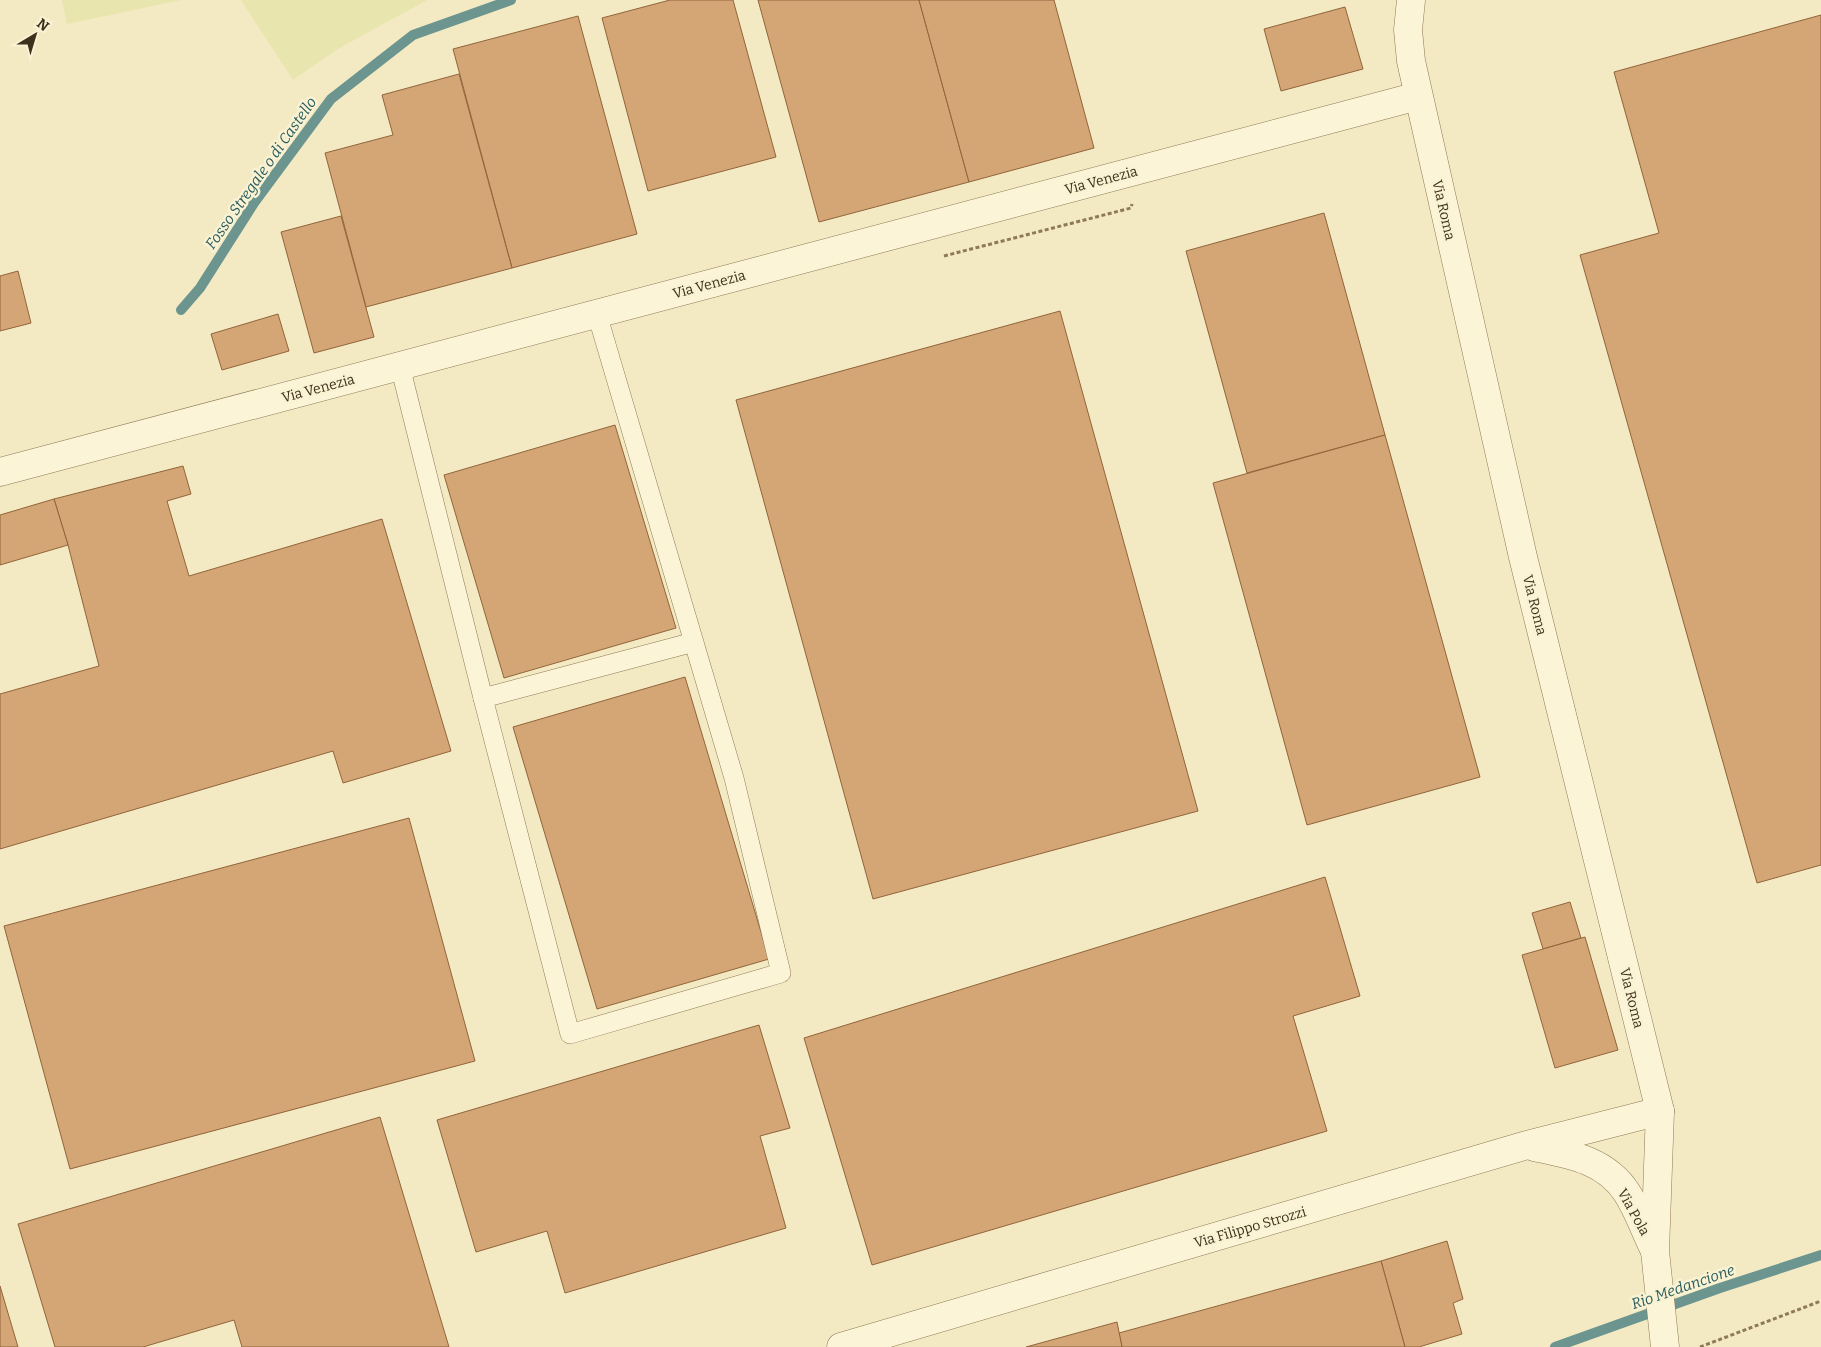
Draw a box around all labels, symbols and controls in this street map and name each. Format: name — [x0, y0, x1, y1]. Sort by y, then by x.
north arrow — [10, 10, 60, 60]
text: N — [33, 15, 52, 35]
water label: Fosso Stregale o di Castello — [202, 94, 320, 252]
street label: Via Venezia — [1063, 163, 1140, 198]
street label: Via Roma — [1428, 178, 1459, 242]
street label: Via Venezia — [671, 267, 748, 302]
street label: Via Venezia — [280, 371, 357, 406]
street label: Via Roma — [1519, 573, 1550, 637]
street label: Via Roma — [1616, 966, 1647, 1030]
street label: Via Pola — [1614, 1186, 1654, 1239]
street label: Via Filippo Strozzi — [1192, 1203, 1308, 1252]
water label: Rio Medancione — [1629, 1261, 1737, 1313]

